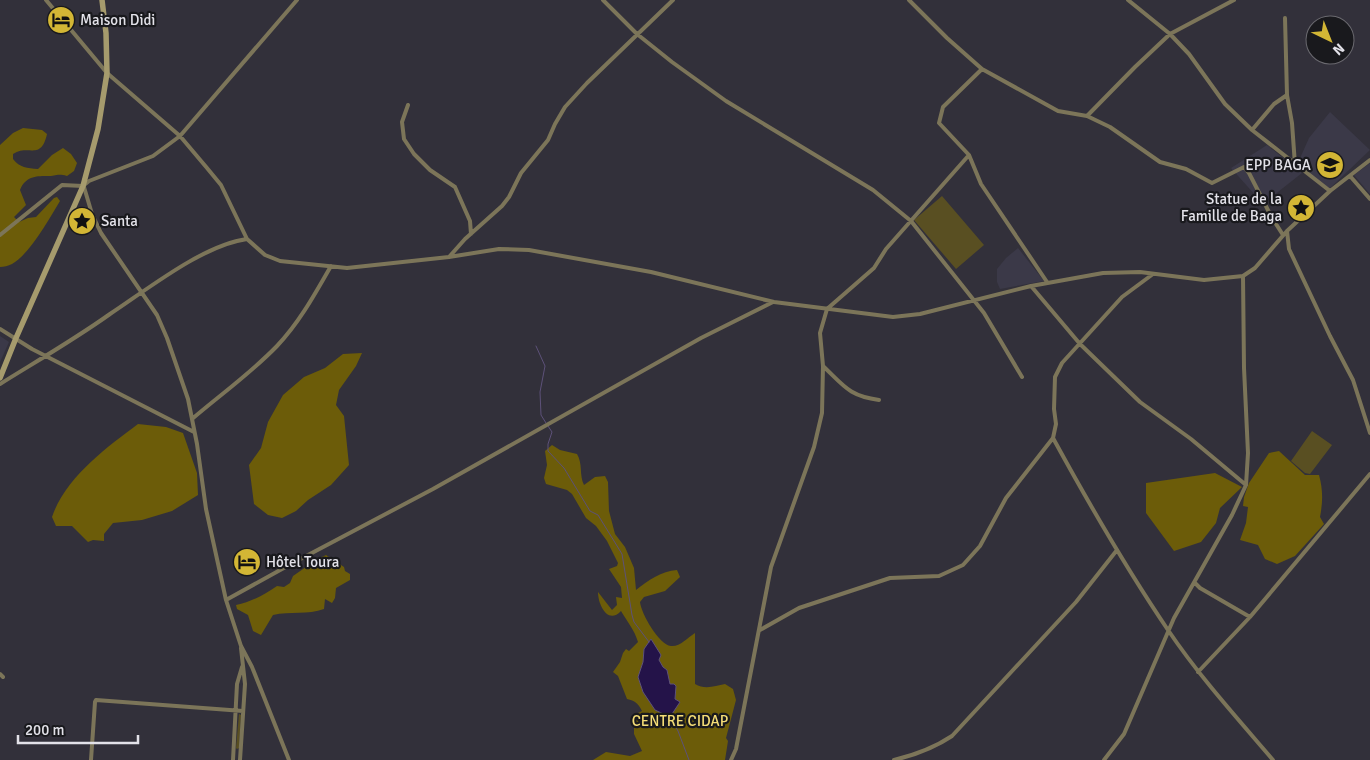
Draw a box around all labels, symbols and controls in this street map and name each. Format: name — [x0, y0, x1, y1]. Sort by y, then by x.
hotel icon: Maison Didi — [46, 5, 76, 35]
place label: Maison Didi — [80, 11, 155, 29]
north arrow — [1305, 15, 1355, 65]
text: N — [1329, 40, 1348, 59]
school or university icon: EPP BAGA — [1315, 150, 1345, 180]
place label: EPP BAGA — [1245, 156, 1311, 174]
place label: Statue de la Famille de Baga — [1181, 190, 1282, 225]
place icon: Statue de la Famille de Baga — [1286, 193, 1316, 223]
place icon: Santa — [67, 206, 97, 236]
place label: Santa — [101, 212, 138, 230]
hotel icon: Hôtel Toura — [232, 547, 262, 577]
place label: Hôtel Toura — [266, 553, 339, 571]
scale bar — [18, 712, 138, 744]
park label: CENTRE CIDAP — [632, 712, 728, 730]
text: 200 m — [25, 721, 65, 739]

